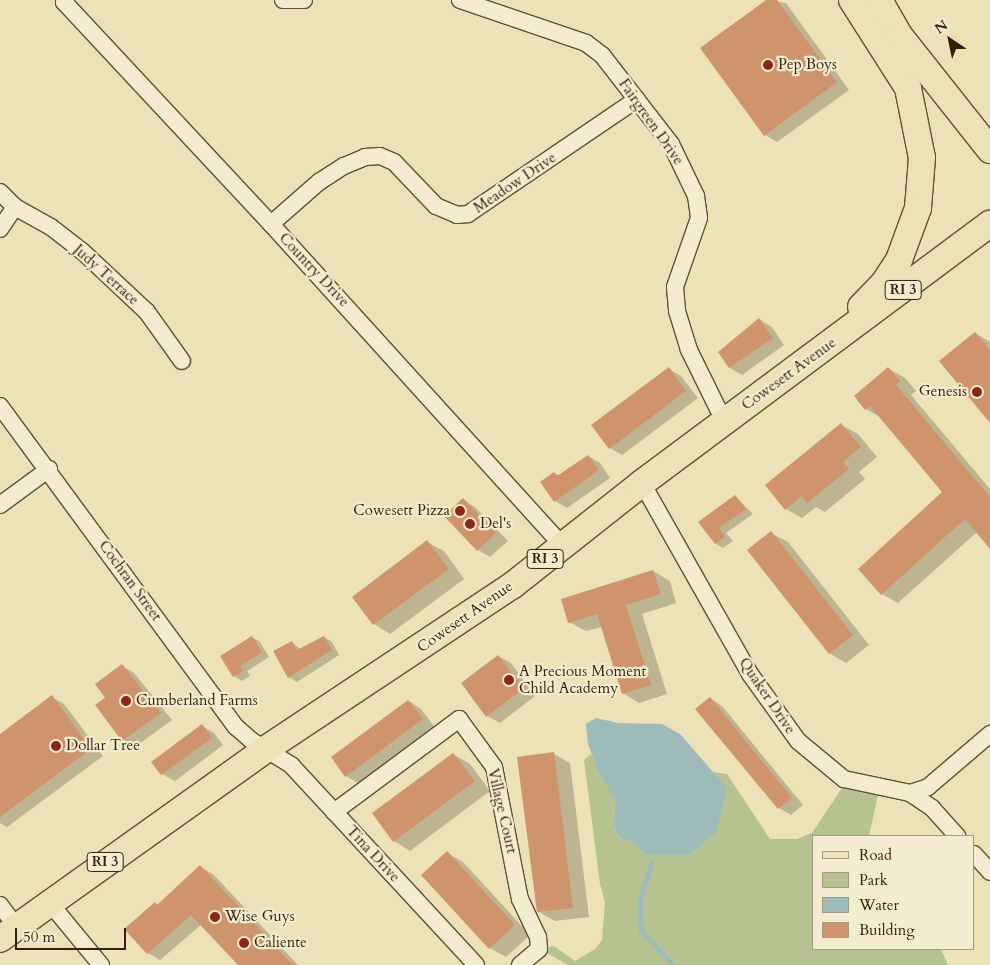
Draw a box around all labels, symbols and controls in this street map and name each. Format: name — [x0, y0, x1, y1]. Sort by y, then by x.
north arrow — [925, 15, 975, 65]
text: N — [931, 16, 952, 38]
place label: Pep Boys — [778, 56, 837, 74]
marker: Pep Boys — [762, 59, 774, 71]
street label: Fairgreen Drive — [615, 75, 687, 169]
street label: Meadow Drive — [470, 149, 560, 217]
street label: Country Drive — [275, 229, 353, 311]
street label: Judy Terrace — [69, 241, 143, 309]
road number: RI 3 — [884, 278, 922, 302]
street label: Cowesett Avenue — [738, 334, 840, 414]
place label: Genesis — [919, 383, 967, 401]
marker: Genesis — [971, 386, 983, 398]
place label: Cowesett Pizza — [353, 502, 450, 520]
marker: Cowesett Pizza — [454, 505, 466, 517]
place label: Del's — [480, 515, 511, 533]
marker: Del's — [464, 518, 476, 530]
street label: Cochran Street — [95, 537, 165, 625]
road number: RI 3 — [526, 548, 564, 570]
street label: Cowesett Avenue — [414, 577, 516, 657]
street label: Quaker Drive — [735, 654, 799, 738]
place label: A Precious Moment Child Academy — [519, 662, 646, 697]
marker: A Precious Moment Child Academy — [503, 674, 515, 686]
place label: Cumberland Farms — [136, 692, 258, 710]
marker: Cumberland Farms — [120, 695, 132, 707]
place label: Dollar Tree — [66, 737, 140, 755]
marker: Dollar Tree — [50, 740, 62, 752]
street label: Village Court — [483, 767, 521, 855]
street label: Tina Drive — [342, 822, 404, 886]
legend — [812, 835, 975, 950]
text: Road — [859, 845, 892, 865]
road number: RI 3 — [86, 850, 124, 874]
text: Park — [859, 870, 888, 890]
text: Water — [859, 895, 899, 915]
place label: Wise Guys — [225, 908, 295, 926]
marker: Wise Guys — [209, 911, 221, 923]
scale bar — [18, 918, 129, 950]
text: Building — [859, 920, 915, 940]
text: 50 m — [23, 927, 55, 947]
place label: Caliente — [254, 934, 307, 952]
marker: Caliente — [238, 937, 250, 949]

